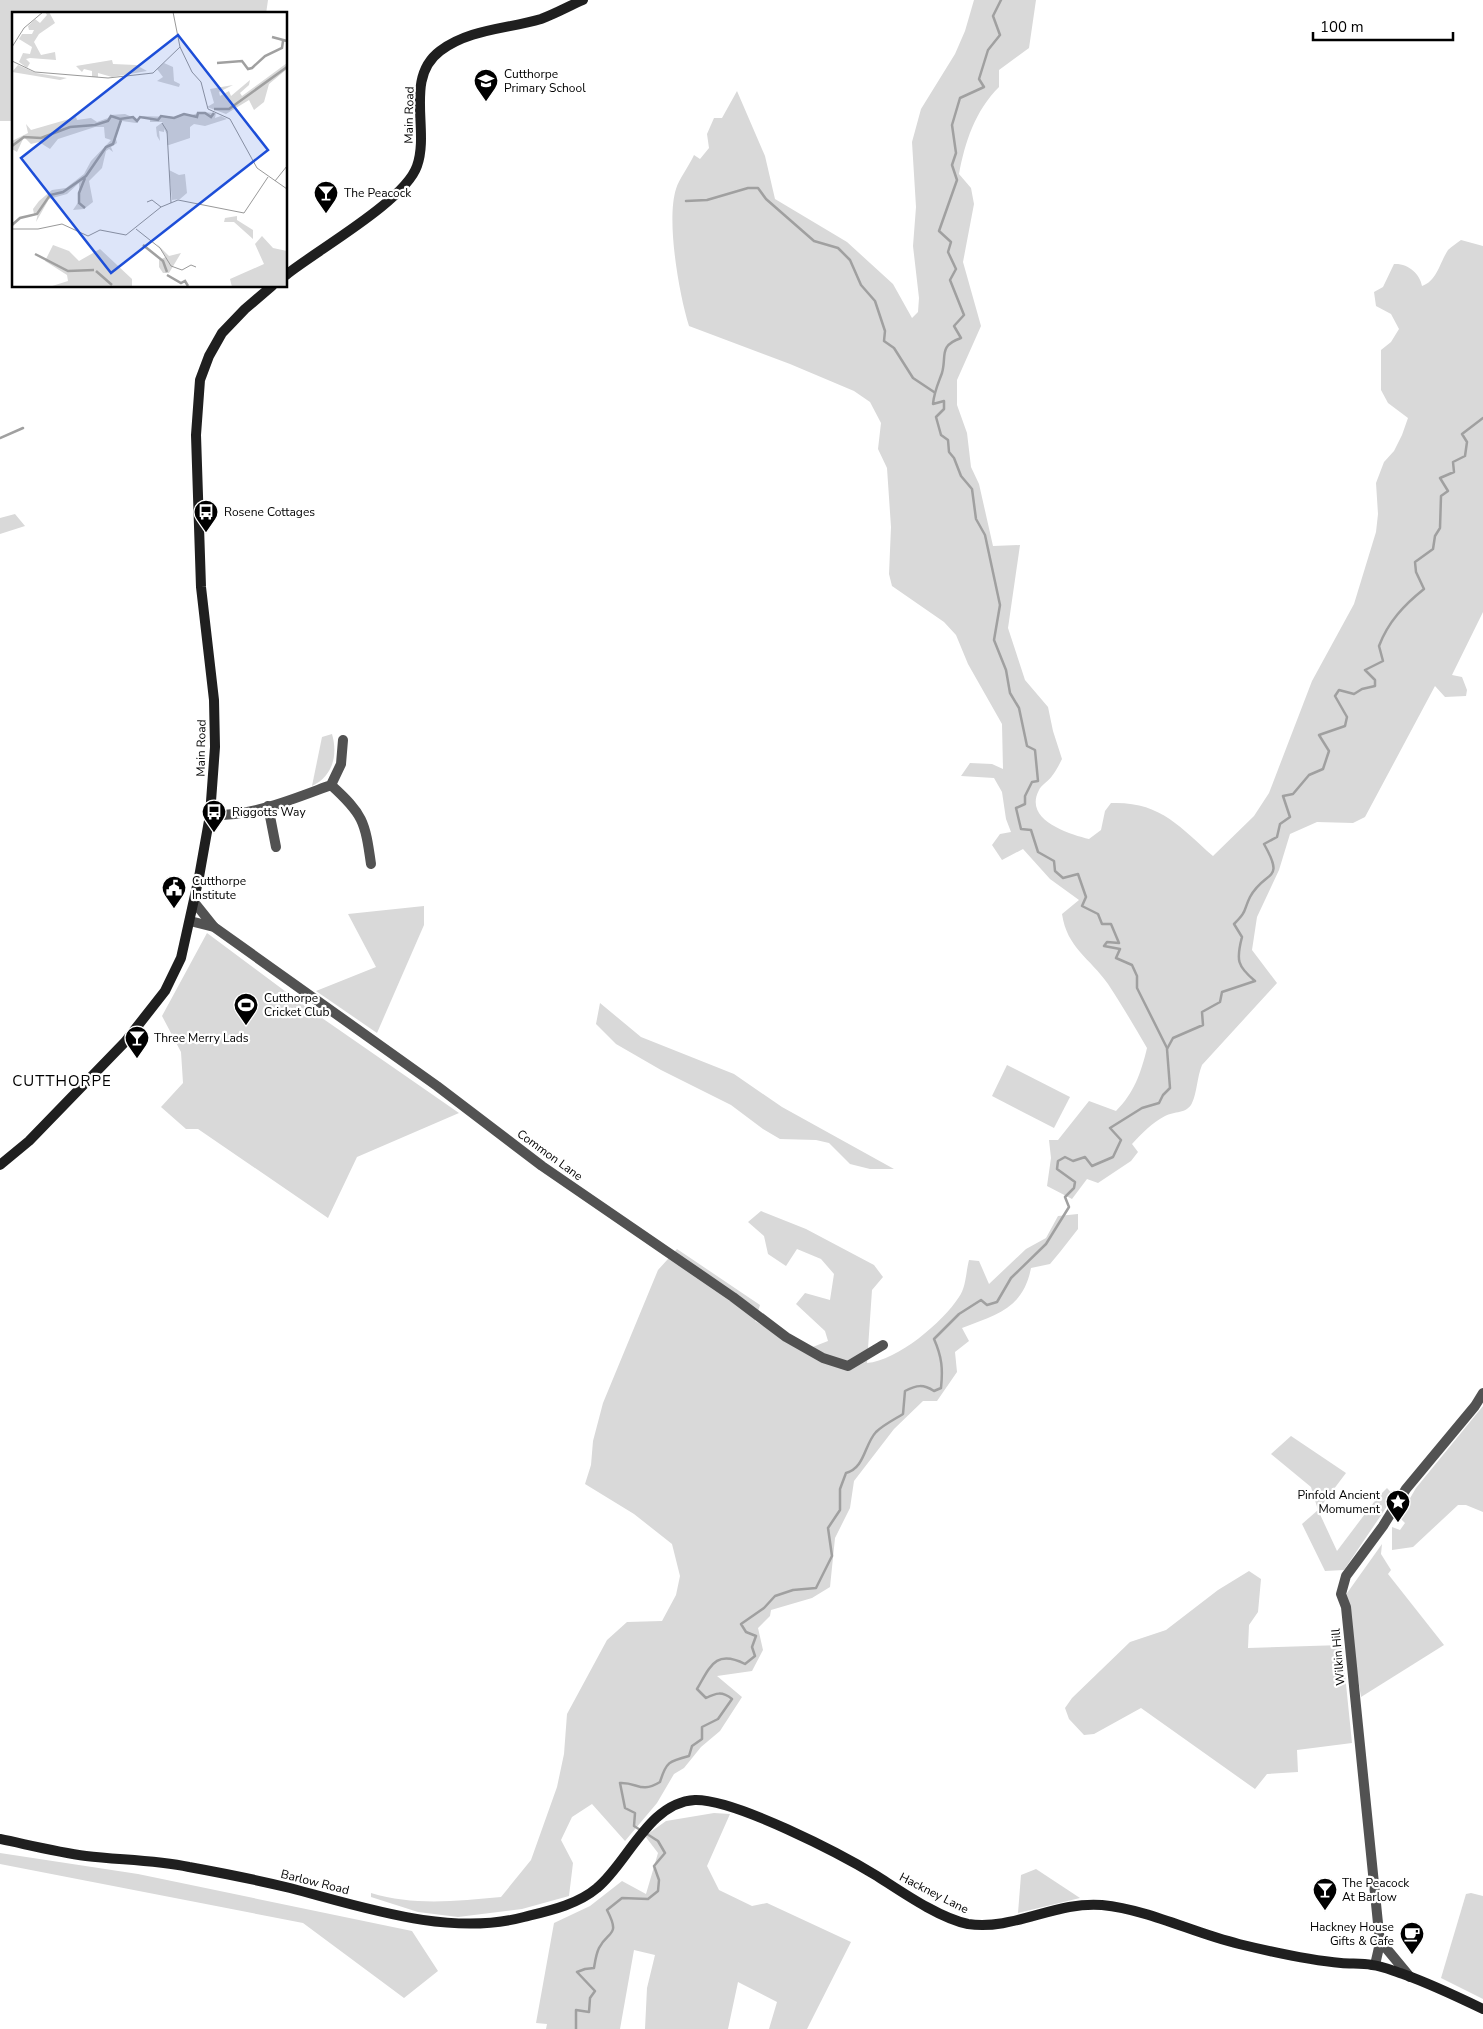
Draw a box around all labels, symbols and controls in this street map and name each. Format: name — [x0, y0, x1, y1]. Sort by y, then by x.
scale bar — [1313, 10, 1453, 42]
inset map — [12, 12, 288, 288]
text: 100 m — [1320, 17, 1364, 37]
place label: Cutthorpe Primary School — [504, 66, 586, 96]
school or university icon: Cutthorpe Primary School — [473, 68, 499, 102]
street label: Main Road — [401, 86, 417, 144]
bar icon: The Peacock — [313, 180, 339, 214]
place label: The Peacock — [344, 185, 412, 201]
bus stop icon: Rosene Cottages — [193, 499, 219, 533]
place label: Rosene Cottages — [224, 504, 315, 520]
street label: Main Road — [193, 719, 209, 777]
bus stop icon: Riggotts Way — [201, 799, 227, 833]
place label: Riggotts Way — [232, 804, 306, 820]
place label: Cutthorpe Institute — [192, 873, 246, 903]
public building icon: Cutthorpe Institute — [161, 875, 187, 909]
place label: Cutthorpe Cricket Club — [264, 990, 330, 1020]
sports icon: Cutthorpe Cricket Club — [233, 992, 259, 1026]
bar icon: Three Merry Lads — [124, 1025, 150, 1059]
place label: Three Merry Lads — [154, 1030, 249, 1046]
district label: CUTTHORPE — [12, 1071, 112, 1091]
street label: Common Lane — [514, 1126, 586, 1184]
place label: Pinfold Ancient Momument — [1297, 1487, 1381, 1517]
place icon: Pinfold Ancient Momument — [1385, 1489, 1411, 1523]
street label: Wilkin Hill — [1327, 1627, 1348, 1686]
street label: Barlow Road — [279, 1866, 351, 1898]
street label: Hackney Lane — [897, 1869, 971, 1917]
place label: The Peacock At Barlow — [1342, 1875, 1410, 1905]
bar icon: The Peacock At Barlow — [1312, 1877, 1338, 1911]
place label: Hackney House Gifts & Cafe — [1310, 1919, 1394, 1949]
cafe icon: Hackney House Gifts & Cafe — [1399, 1921, 1425, 1955]

